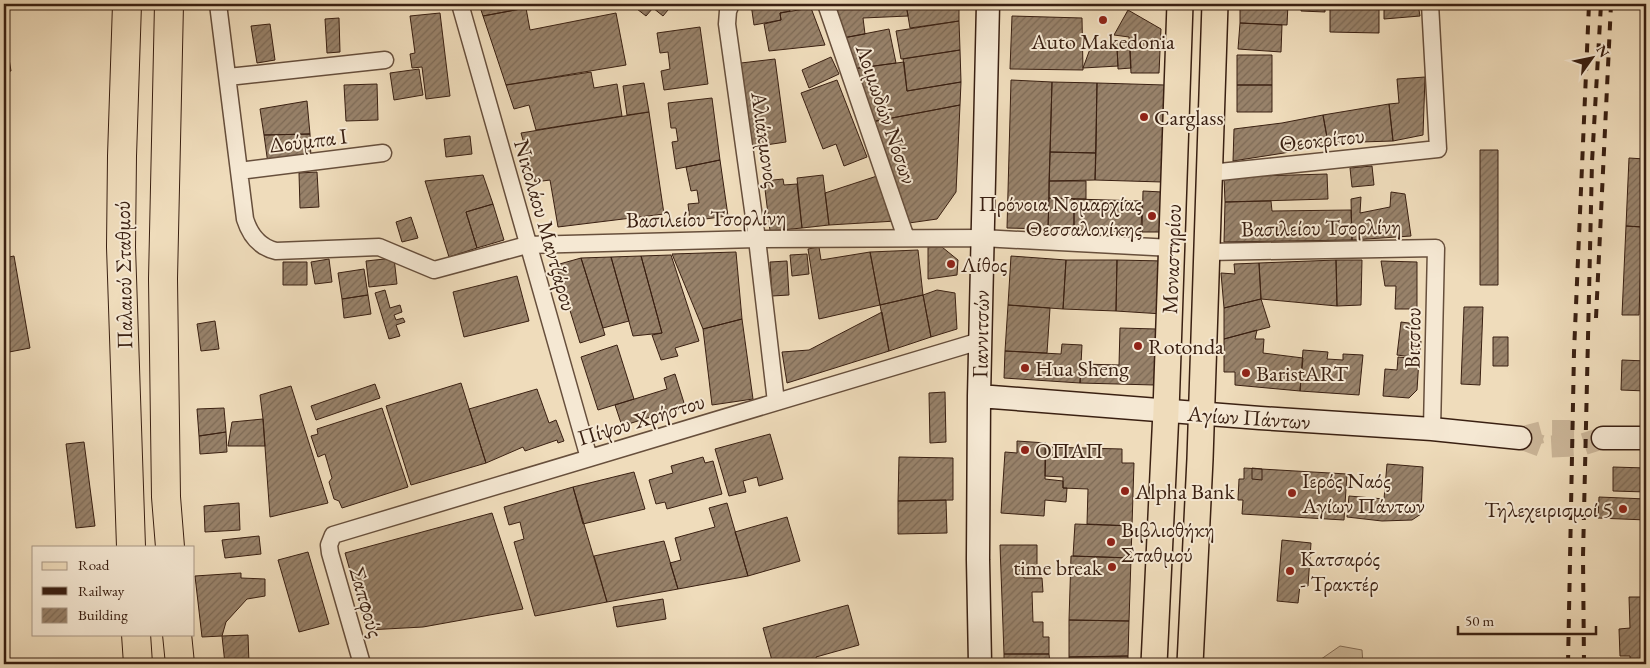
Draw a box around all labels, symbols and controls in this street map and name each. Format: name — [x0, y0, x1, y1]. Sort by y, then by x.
marker: Auto Makedonia — [1097, 14, 1109, 26]
place label: Auto Makedonia — [1030, 27, 1175, 56]
north arrow — [1568, 32, 1618, 82]
street label: Λοιμωδών Νόσων — [849, 39, 924, 188]
text: N — [1592, 41, 1614, 61]
street label: Αλιάκμονος — [744, 89, 787, 190]
place label: Carglass — [1154, 103, 1224, 132]
marker: Carglass — [1138, 111, 1150, 123]
street label: Δούμπα Ι — [267, 121, 349, 160]
street label: Θεοκρίτου — [1278, 121, 1366, 158]
street label: Νικολάου Μαντζάρου — [507, 136, 584, 314]
place label: Πρόνοια Νομαρχίας Θεσσαλονίκης — [979, 189, 1142, 243]
street label: Παλαιού Σταθμού — [108, 201, 139, 349]
street label: Βασιλείου Τσορλίνη — [626, 203, 786, 234]
street label: Μοναστηρίου — [1155, 203, 1188, 315]
marker: Πρόνοια Νομαρχίας Θεσσαλονίκης — [1146, 210, 1158, 222]
street label: Βασιλείου Τσορλίνη — [1241, 212, 1401, 243]
place label: Λίθος — [960, 250, 1007, 279]
marker: Λίθος — [945, 258, 957, 270]
street label: Γιαννιτσών — [965, 290, 996, 378]
street label: Βιτσίου — [1397, 307, 1428, 369]
place label: Rotonda — [1148, 332, 1224, 361]
marker: Rotonda — [1132, 340, 1144, 352]
place label: Hua Sheng — [1035, 354, 1129, 383]
place label: BaristART — [1256, 359, 1348, 388]
marker: Hua Sheng — [1019, 362, 1031, 374]
marker: BaristART — [1240, 367, 1252, 379]
street label: Πίψου Χρήστου — [574, 386, 708, 453]
street label: Αγίων Πάντων — [1186, 399, 1311, 436]
place label: ΟΠΑΠ — [1035, 436, 1103, 465]
marker: ΟΠΑΠ — [1019, 444, 1031, 456]
place label: Ιερός Ναός Αγίων Πάντων — [1301, 466, 1425, 520]
place label: Alpha Bank — [1134, 477, 1235, 506]
marker: Alpha Bank — [1119, 485, 1131, 497]
marker: Ιερός Ναός Αγίων Πάντων — [1286, 487, 1298, 499]
place label: Τηλεχειρισμοί 5 — [1484, 495, 1613, 524]
marker: Τηλεχειρισμοί 5 — [1617, 503, 1629, 515]
place label: Βιβλιοθήκη Σταθμού — [1121, 515, 1215, 569]
marker: Βιβλιοθήκη Σταθμού — [1105, 536, 1117, 548]
place label: Κατσαρός - Τρακτέρ — [1300, 544, 1380, 598]
legend — [32, 546, 195, 636]
place label: time break — [1013, 553, 1103, 582]
text: Road — [78, 555, 110, 574]
marker: time break — [1106, 561, 1118, 573]
street label: Σαπφούς — [343, 563, 390, 641]
marker: Κατσαρός - Τρακτέρ — [1284, 565, 1296, 577]
text: Railway — [78, 581, 125, 600]
scale bar — [1458, 603, 1595, 635]
text: Building — [78, 605, 128, 624]
text: 50 m — [1465, 611, 1494, 630]

